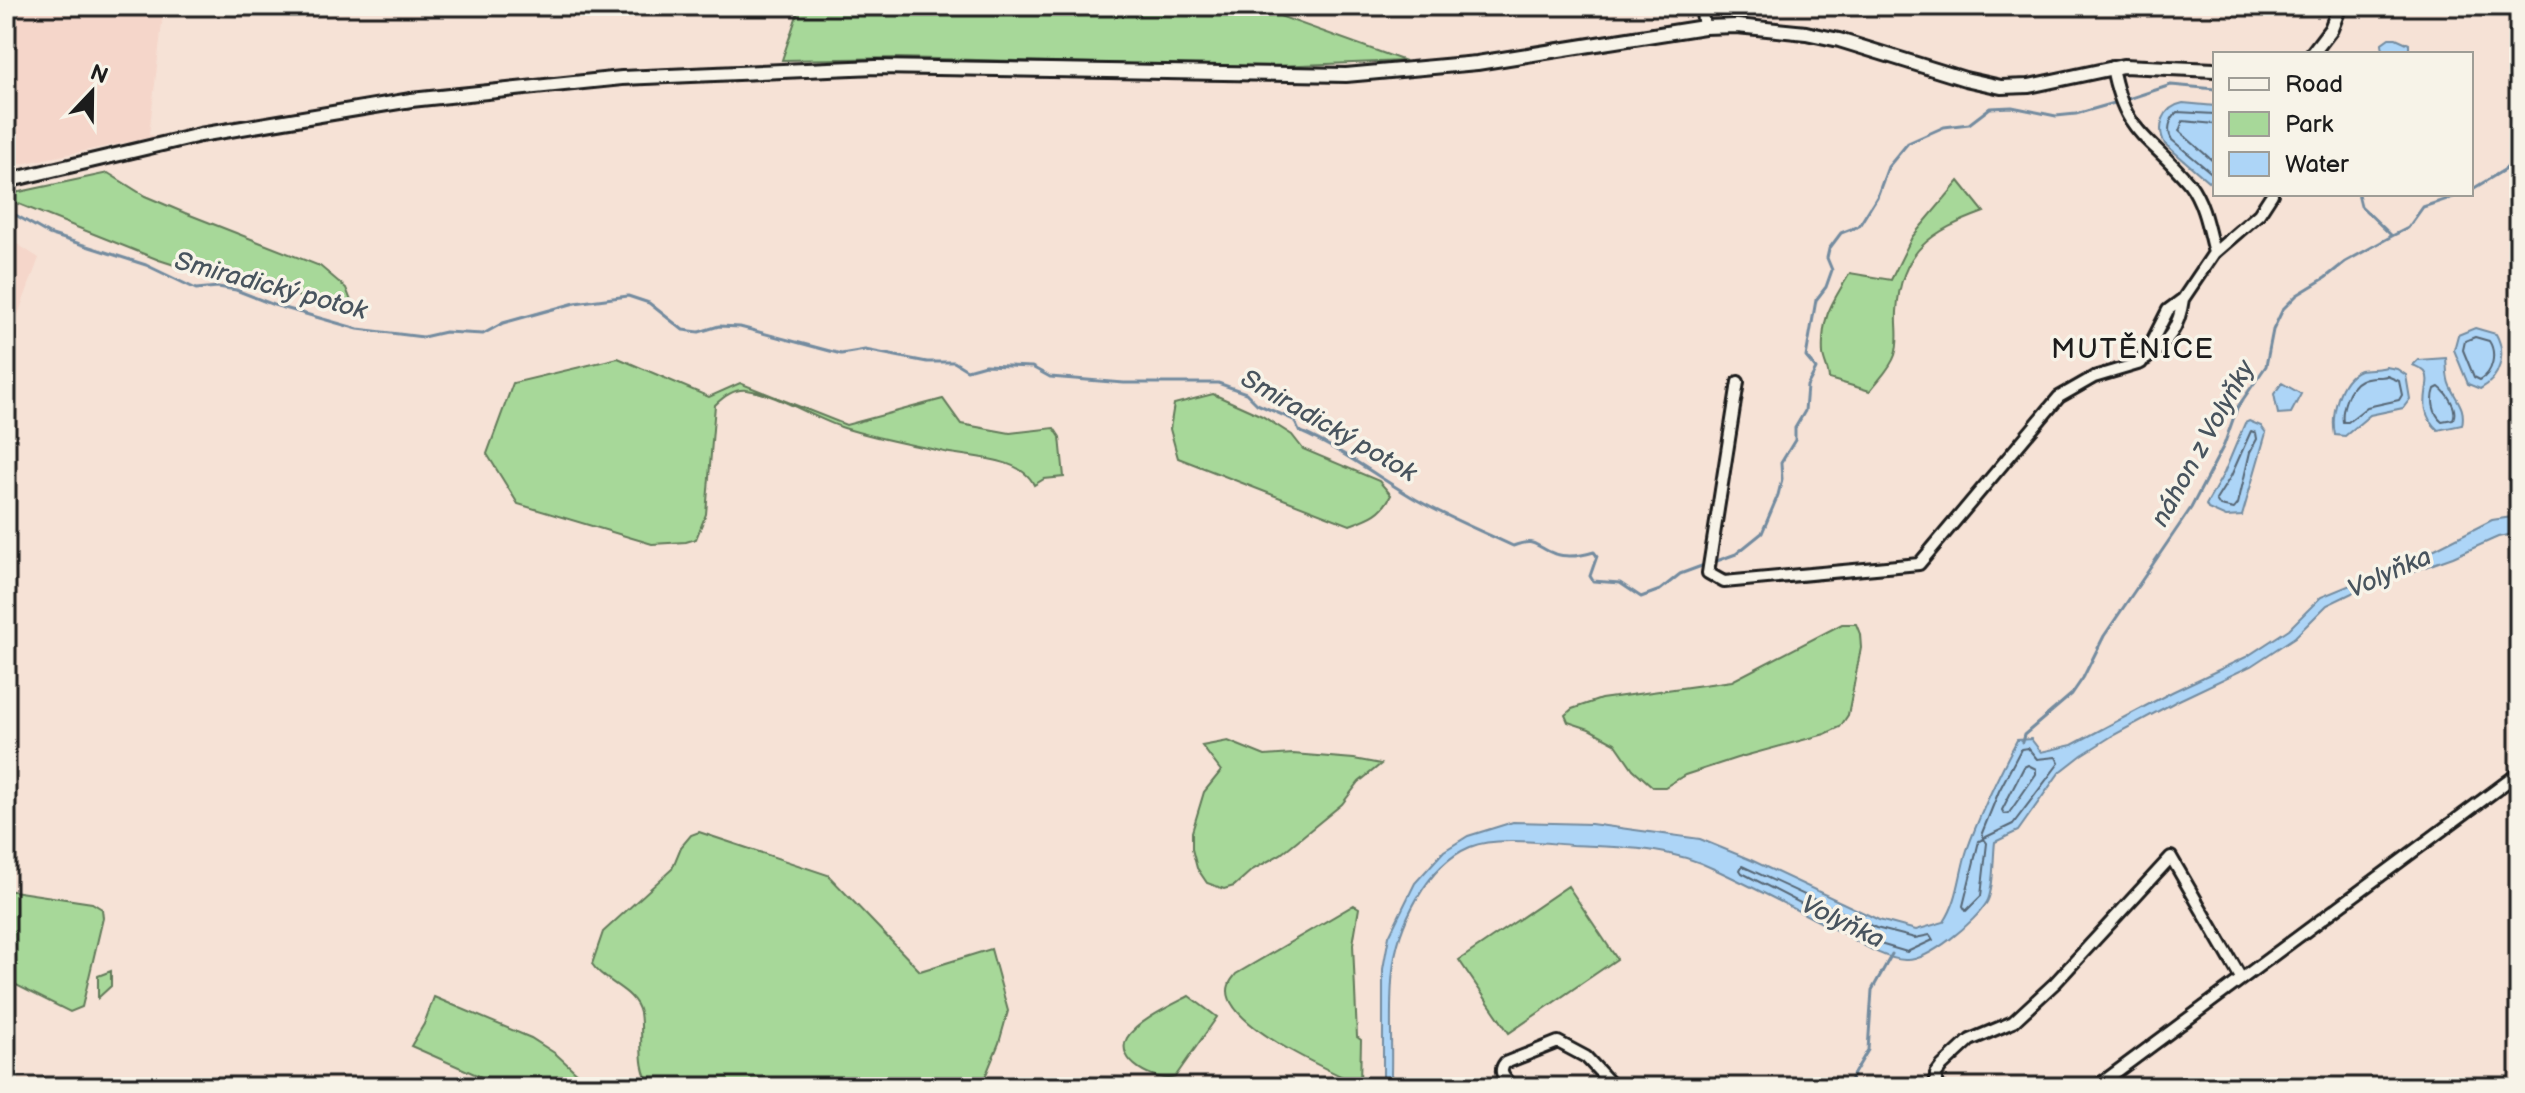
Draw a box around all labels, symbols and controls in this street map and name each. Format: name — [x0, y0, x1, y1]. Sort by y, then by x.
north arrow — [52, 52, 132, 132]
legend — [2213, 52, 2473, 196]
text: N — [86, 59, 112, 90]
text: Road — [2285, 70, 2343, 99]
text: Park — [2285, 110, 2333, 139]
text: Water — [2285, 150, 2349, 179]
water label: Smiradický potok — [171, 246, 371, 327]
district label: MUTĚNICE — [2051, 332, 2215, 366]
water label: náhon z Volyňky — [2145, 354, 2262, 532]
water label: Smiradický potok — [1235, 363, 1423, 490]
water label: Volyňka — [2343, 541, 2436, 606]
water label: Volyňka — [1796, 889, 1889, 956]

